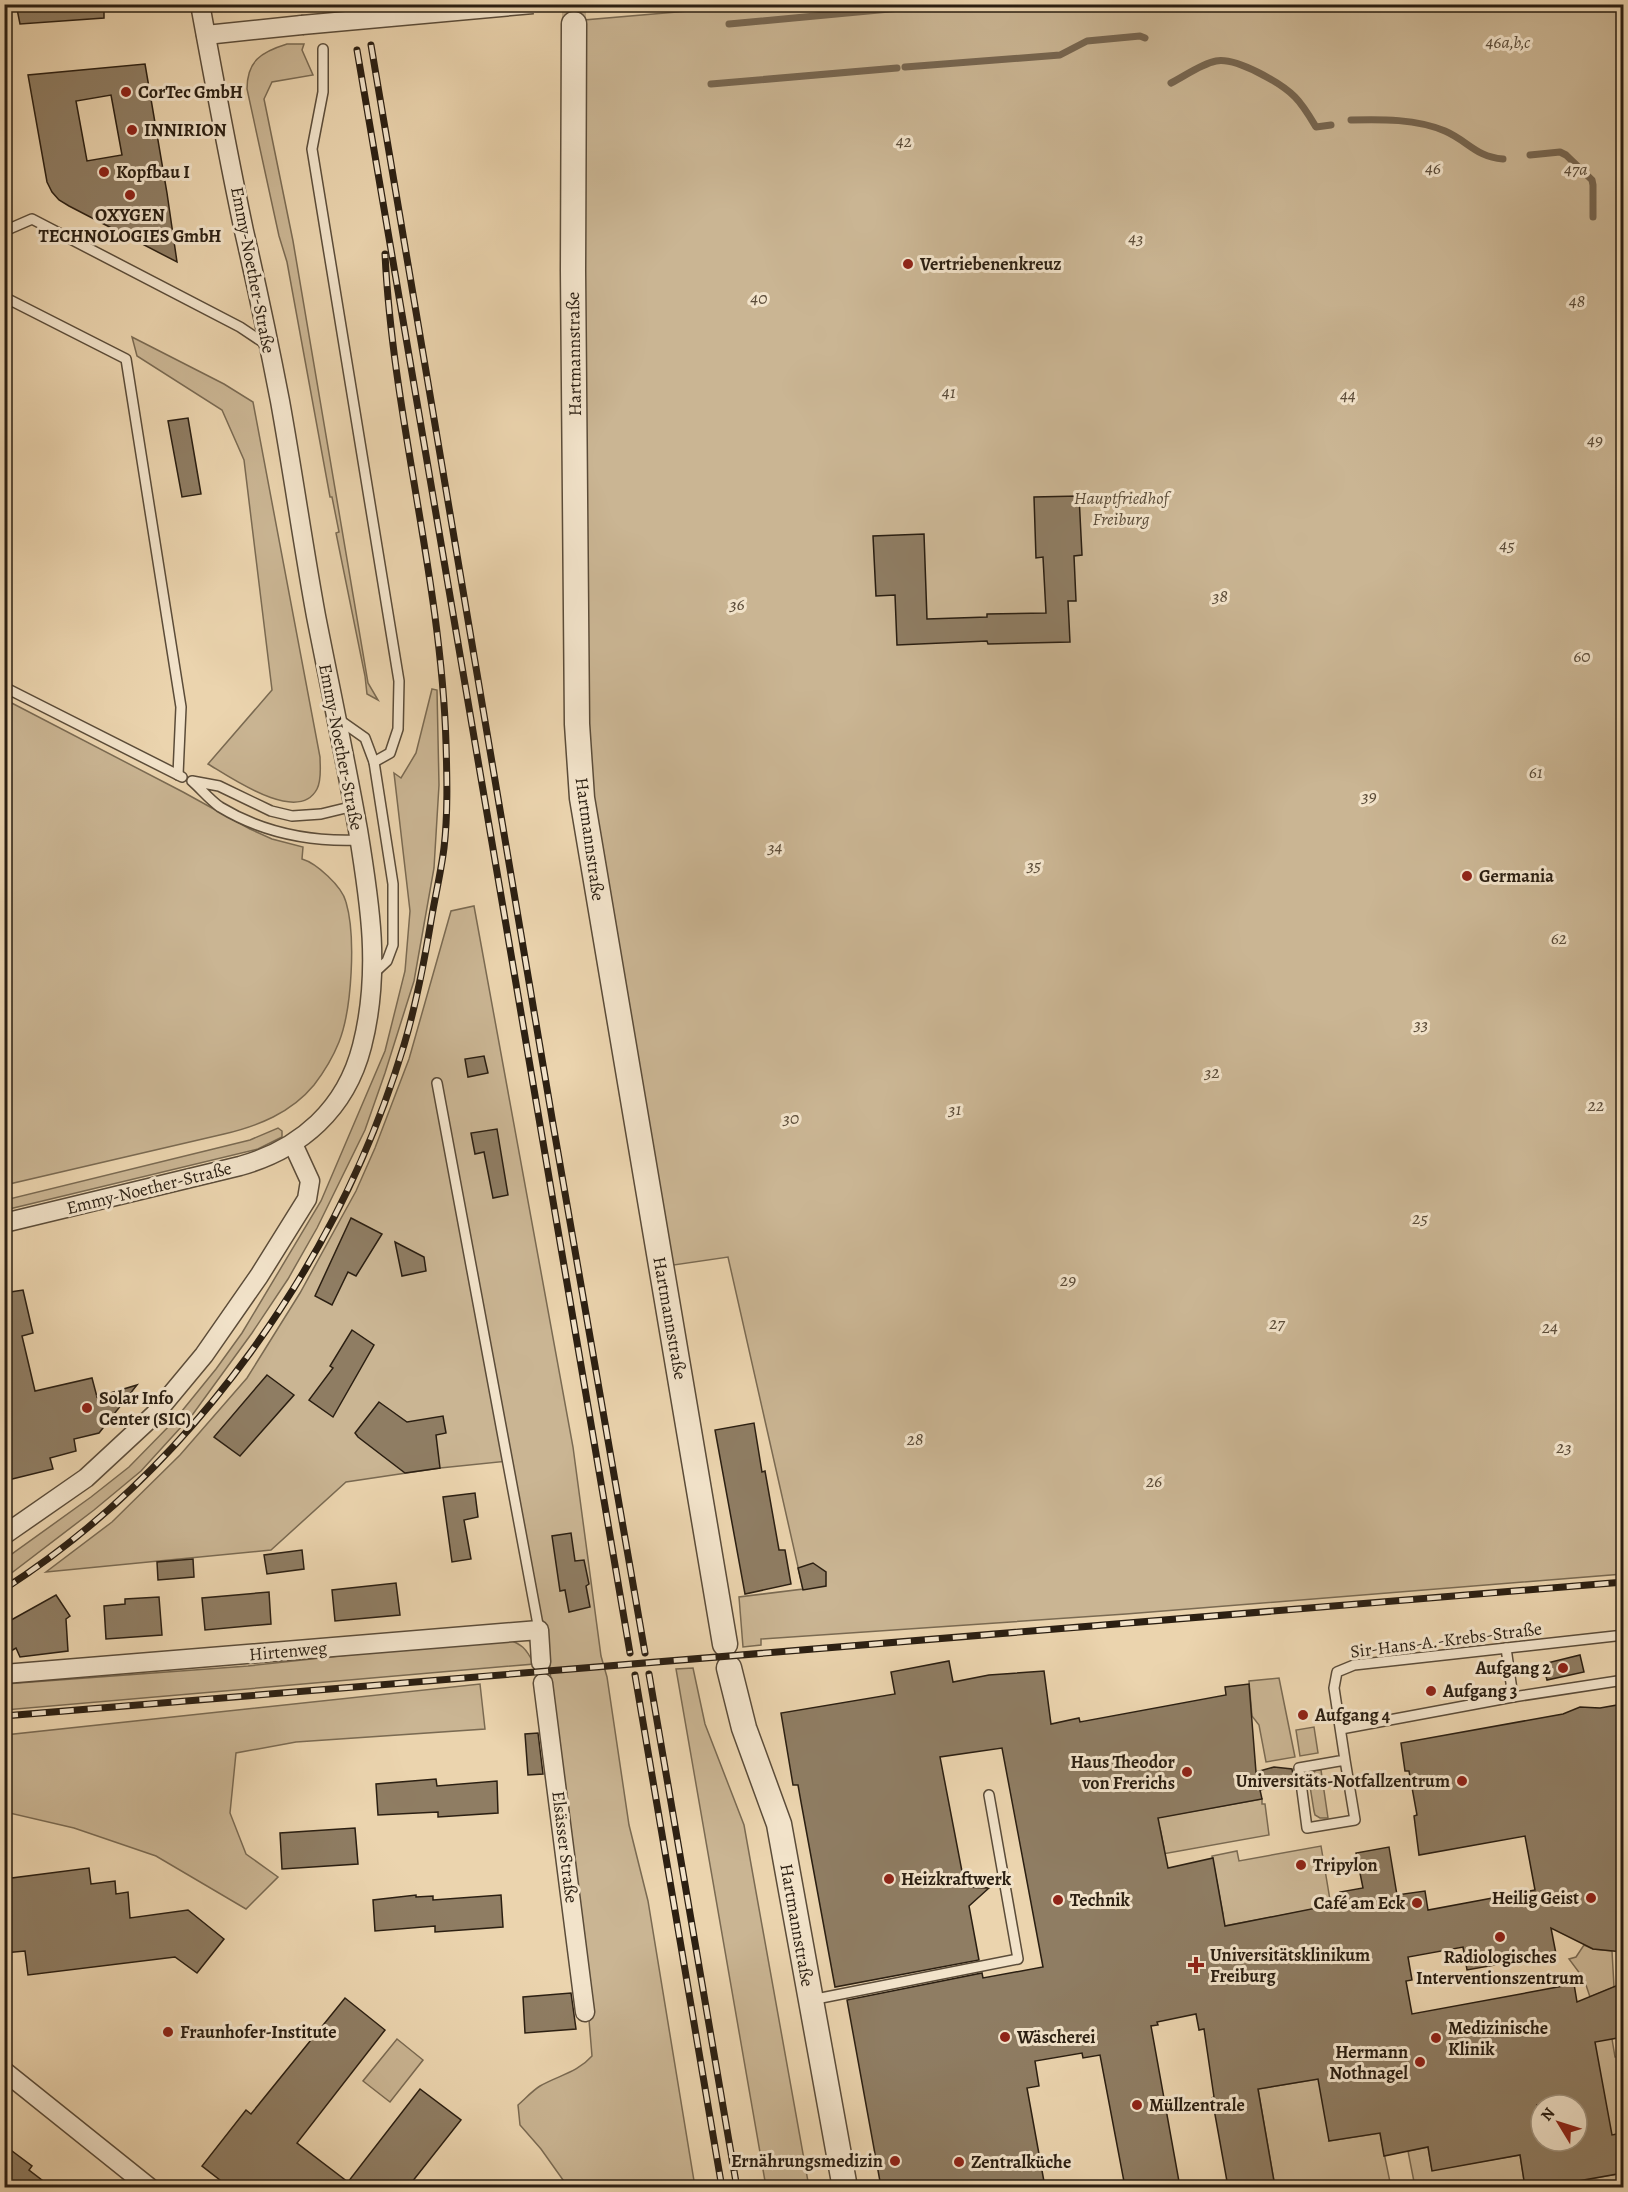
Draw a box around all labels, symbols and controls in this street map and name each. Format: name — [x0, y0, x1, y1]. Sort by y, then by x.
park label: 46a,b,c — [1485, 30, 1531, 54]
place label: CorTec GmbH — [138, 80, 243, 104]
marker: CorTec GmbH — [119, 85, 133, 99]
place label: INNIRION — [144, 118, 227, 142]
marker: INNIRION — [125, 123, 139, 137]
park label: 42 — [895, 129, 912, 153]
park label: 46 — [1424, 156, 1441, 180]
park label: 47a — [1563, 157, 1588, 181]
place label: Kopfbau I — [116, 160, 190, 184]
marker: Kopfbau I — [97, 165, 111, 179]
street label: Emmy-Noether-Straße — [225, 185, 281, 355]
marker: OXYGEN TECHNOLOGIES GmbH — [123, 188, 137, 202]
place label: OXYGEN TECHNOLOGIES GmbH — [39, 203, 221, 248]
park label: 43 — [1128, 226, 1143, 250]
place label: Vertriebenenkreuz — [919, 252, 1062, 276]
marker: Vertriebenenkreuz — [901, 257, 915, 271]
park label: 40 — [750, 286, 767, 310]
park label: 48 — [1568, 289, 1585, 313]
street label: Hartmannstraße — [561, 292, 587, 416]
park label: 41 — [941, 380, 956, 404]
park label: 44 — [1339, 383, 1356, 407]
park label: 49 — [1586, 428, 1603, 452]
park label: Hauptfriedhof Freiburg — [1074, 486, 1172, 531]
park label: 45 — [1498, 533, 1515, 557]
park label: 38 — [1211, 584, 1228, 608]
park label: 36 — [728, 592, 745, 616]
park label: 60 — [1573, 644, 1591, 668]
street label: Emmy-Noether-Straße — [313, 662, 369, 832]
park label: 61 — [1529, 760, 1543, 784]
street label: Hartmannstraße — [569, 776, 611, 902]
park label: 39 — [1360, 784, 1377, 808]
park label: 34 — [767, 835, 783, 859]
park label: 35 — [1026, 853, 1042, 877]
place label: Germania — [1479, 864, 1554, 888]
marker: Germania — [1460, 869, 1474, 883]
park label: 62 — [1551, 926, 1567, 950]
park label: 33 — [1413, 1012, 1428, 1036]
park label: 32 — [1203, 1060, 1220, 1084]
park label: 22 — [1587, 1093, 1604, 1117]
park label: 31 — [947, 1097, 962, 1121]
park label: 30 — [782, 1106, 799, 1130]
street label: Emmy-Noether-Straße — [64, 1156, 234, 1220]
park label: 25 — [1411, 1206, 1428, 1230]
street label: Hartmannstraße — [647, 1255, 693, 1381]
park label: 29 — [1059, 1268, 1076, 1292]
park label: 27 — [1268, 1311, 1285, 1335]
park label: 24 — [1541, 1315, 1558, 1339]
place label: Solar Info Center (SIC) — [99, 1386, 191, 1431]
marker: Solar Info Center (SIC) — [80, 1401, 94, 1415]
park label: 28 — [906, 1427, 923, 1451]
park label: 23 — [1555, 1435, 1572, 1459]
park label: 26 — [1145, 1469, 1162, 1493]
street label: Sir-Hans-A.-Krebs-Straße — [1349, 1616, 1543, 1664]
street label: Hirtenweg — [248, 1636, 328, 1666]
place label: Aufgang 2 — [1474, 1656, 1551, 1680]
marker: Aufgang 2 — [1556, 1661, 1570, 1675]
place label: Aufgang 3 — [1442, 1679, 1518, 1703]
marker: Aufgang 3 — [1424, 1684, 1438, 1698]
place label: Aufgang 4 — [1314, 1703, 1391, 1727]
marker: Aufgang 4 — [1296, 1708, 1310, 1722]
place label: Haus Theodor von Frerichs — [1070, 1750, 1176, 1795]
marker: Haus Theodor von Frerichs — [1180, 1765, 1194, 1779]
place label: Universitäts-Notfallzentrum — [1236, 1769, 1450, 1793]
marker: Universitäts-Notfallzentrum — [1455, 1774, 1469, 1788]
street label: Elsässer Straße — [546, 1789, 584, 1905]
place label: Tripylon — [1313, 1853, 1378, 1877]
marker: Tripylon — [1294, 1858, 1308, 1872]
street label: Hartmannstraße — [774, 1862, 820, 1988]
place label: Heizkraftwerk — [901, 1867, 1012, 1891]
marker: Heizkraftwerk — [882, 1872, 896, 1886]
place label: Heilig Geist — [1492, 1886, 1579, 1910]
place label: Technik — [1070, 1888, 1131, 1912]
place label: Café am Eck — [1314, 1891, 1406, 1915]
marker: Heilig Geist — [1584, 1891, 1598, 1905]
marker: Technik — [1051, 1893, 1065, 1907]
marker: Café am Eck — [1410, 1896, 1424, 1910]
marker: Radiologisches Interventionszentrum — [1493, 1930, 1507, 1944]
place label: Universitätsklinikum Freiburg — [1210, 1943, 1370, 1988]
place label: Radiologisches Interventionszentrum — [1416, 1945, 1584, 1990]
marker: Universitätsklinikum Freiburg — [1187, 1956, 1205, 1974]
place label: Medizinische Klinik — [1448, 2016, 1548, 2061]
place label: Fraunhofer-Institute — [180, 2020, 337, 2044]
marker: Fraunhofer-Institute — [161, 2025, 175, 2039]
place label: Wäscherei — [1016, 2025, 1096, 2049]
marker: Wäscherei — [998, 2030, 1012, 2044]
marker: Medizinische Klinik — [1429, 2031, 1443, 2045]
place label: Hermann Nothnagel — [1329, 2040, 1408, 2085]
marker: Hermann Nothnagel — [1413, 2055, 1427, 2069]
place label: Müllzentrale — [1149, 2093, 1245, 2117]
north arrow — [1529, 2093, 1589, 2153]
marker: Müllzentrale — [1130, 2098, 1144, 2112]
text: N — [1536, 2103, 1560, 2126]
place label: Ernährungsmedizin — [731, 2149, 883, 2173]
place label: Zentralküche — [971, 2150, 1071, 2174]
marker: Ernährungsmedizin — [888, 2154, 902, 2168]
marker: Zentralküche — [952, 2155, 966, 2169]

